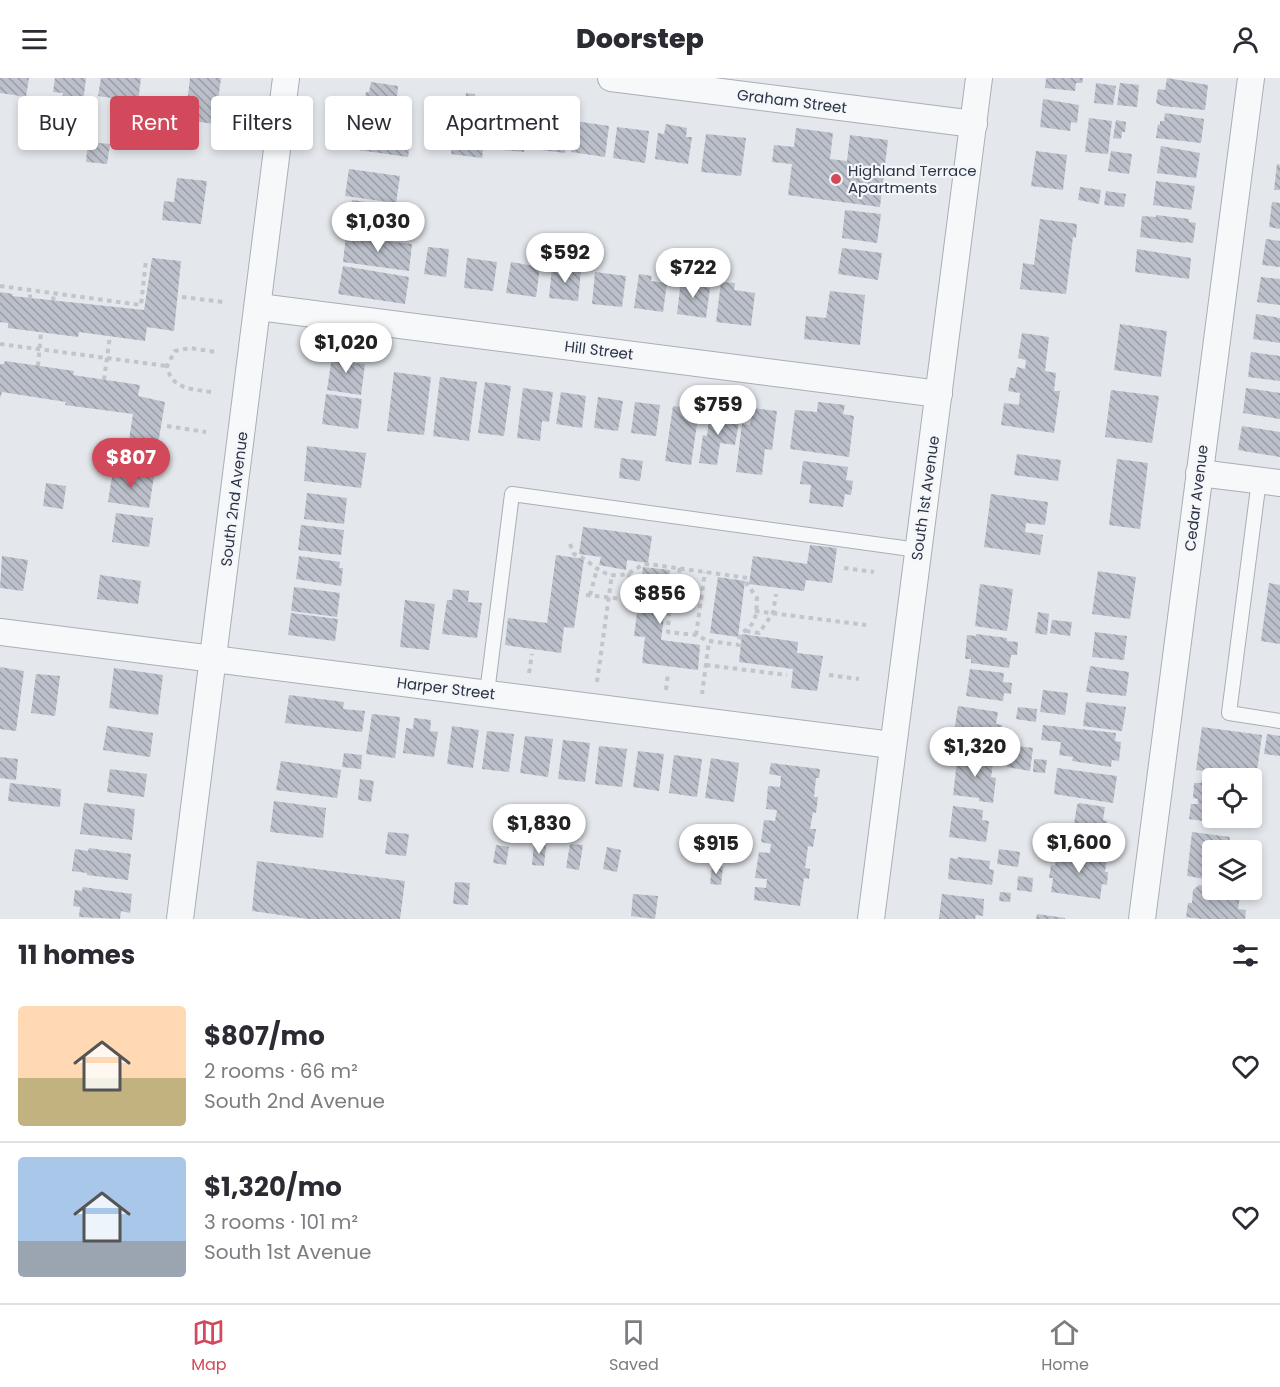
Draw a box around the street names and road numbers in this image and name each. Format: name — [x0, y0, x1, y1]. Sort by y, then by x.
street label: Graham Street — [736, 84, 848, 118]
street label: Hill Street — [563, 335, 635, 365]
street label: South 2nd Avenue — [215, 430, 253, 568]
street label: South 1st Avenue — [906, 434, 944, 562]
street label: Cedar Avenue — [1179, 444, 1213, 552]
street label: Harper Street — [396, 672, 496, 704]

